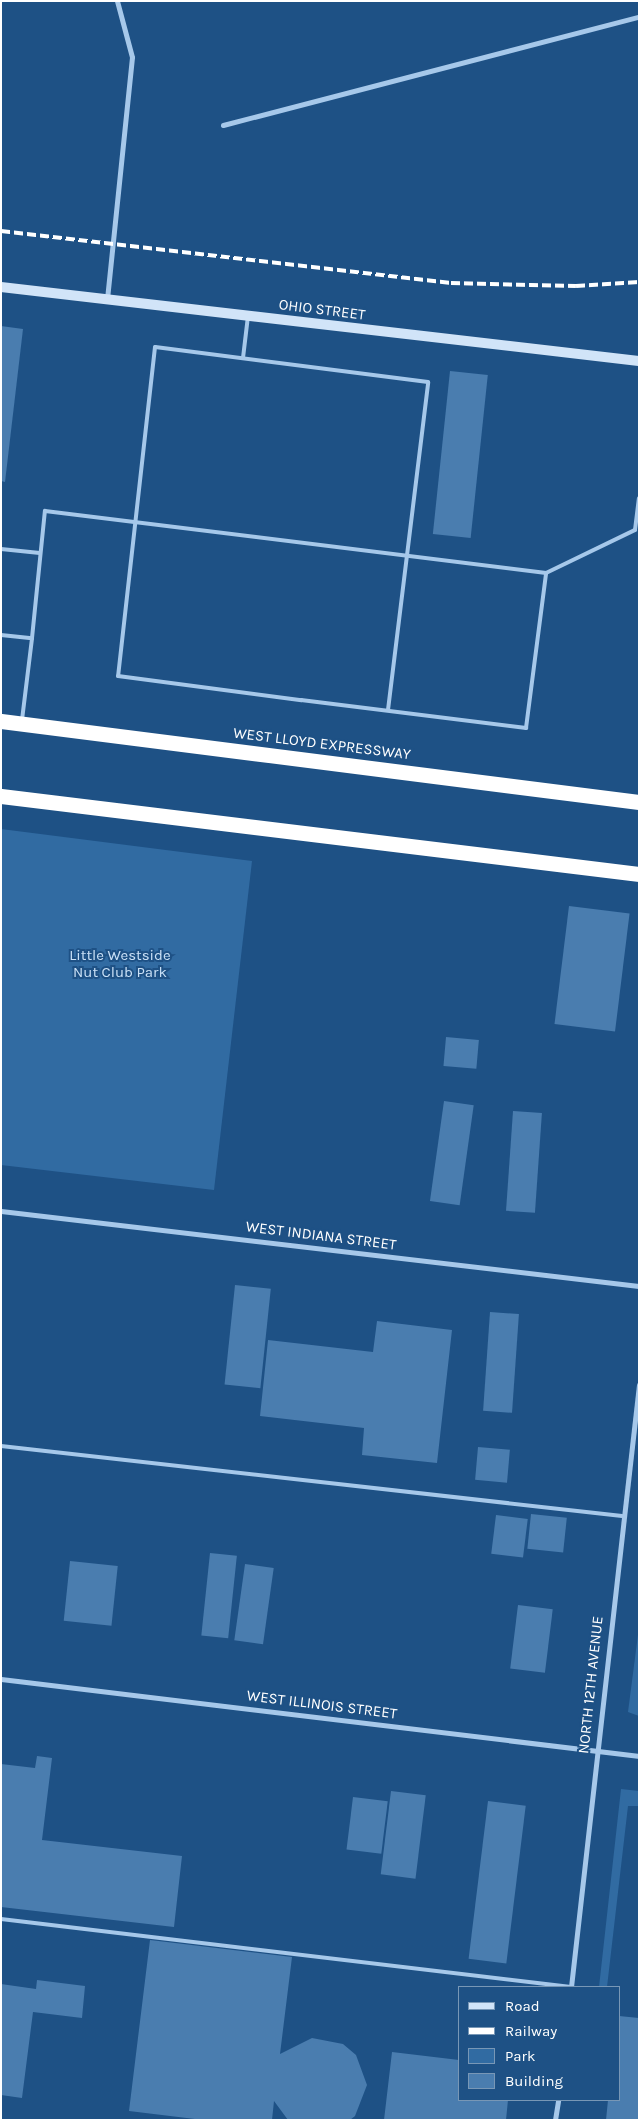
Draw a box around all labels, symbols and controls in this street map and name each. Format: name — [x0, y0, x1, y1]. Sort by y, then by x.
street label: OHIO STREET — [278, 296, 366, 324]
street label: WEST LLOYD EXPRESSWAY — [232, 724, 412, 764]
park label: Little Westside Nut Club Park — [69, 946, 171, 981]
street label: WEST INDIANA STREET — [245, 1218, 397, 1254]
street label: NORTH 12TH AVENUE — [575, 1615, 607, 1755]
street label: WEST ILLINOIS STREET — [246, 1687, 398, 1723]
legend — [458, 1986, 620, 2101]
text: Road — [505, 1997, 540, 2015]
text: Railway — [505, 2022, 557, 2040]
text: Park — [505, 2047, 535, 2065]
text: Building — [505, 2072, 563, 2090]

